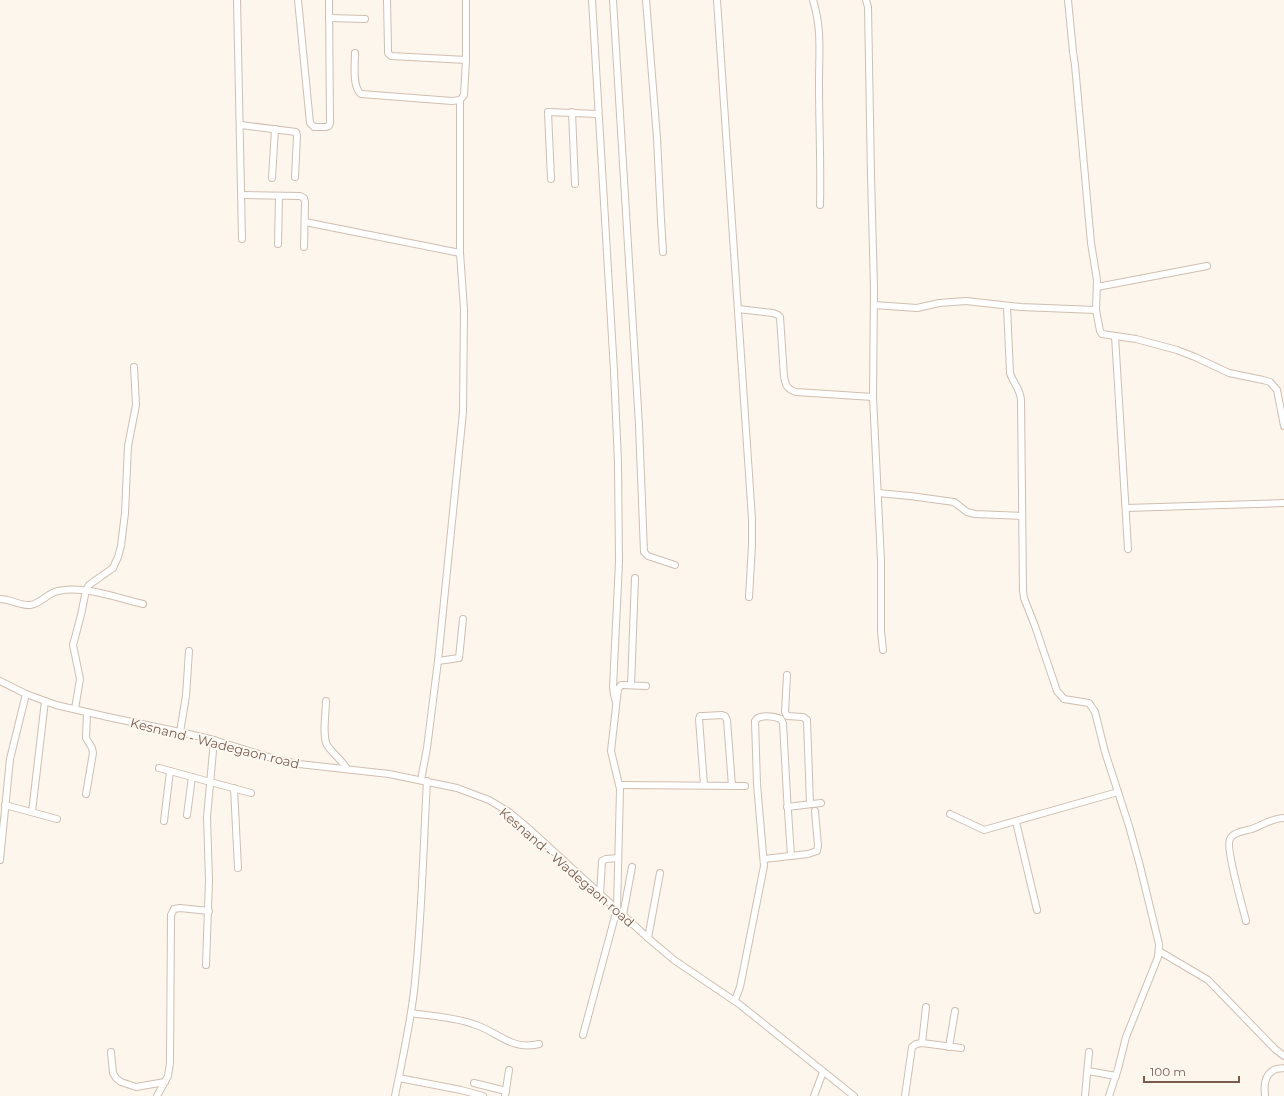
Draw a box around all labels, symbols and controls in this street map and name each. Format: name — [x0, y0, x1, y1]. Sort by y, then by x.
street label: Kesnand - Wadegaon road — [129, 714, 301, 772]
street label: Kesnand - Wadegaon road — [496, 804, 638, 930]
scale bar — [1144, 1058, 1239, 1084]
text: 100 m — [1150, 1064, 1186, 1079]

